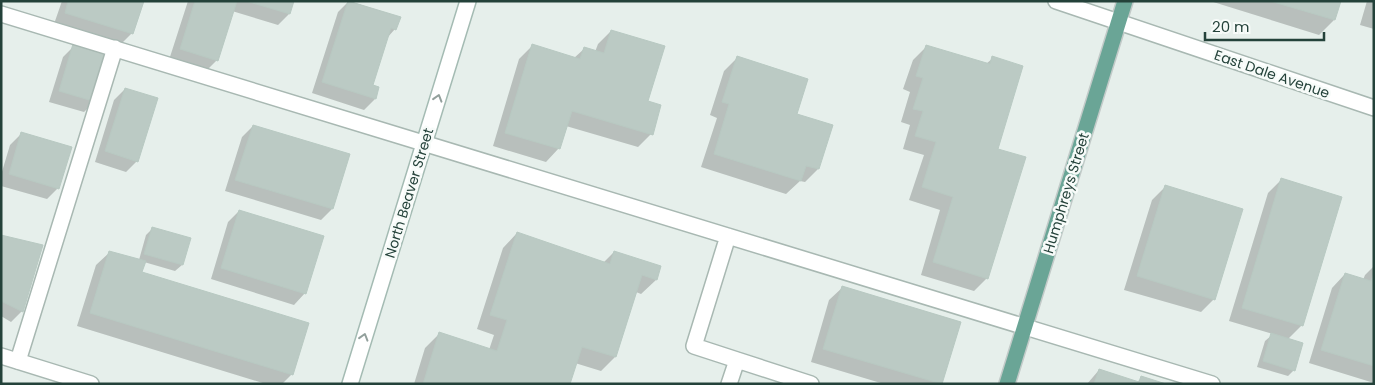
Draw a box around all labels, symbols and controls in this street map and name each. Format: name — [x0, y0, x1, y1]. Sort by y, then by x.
scale bar — [1205, 10, 1324, 42]
text: 20 m — [1212, 16, 1250, 37]
street label: East Dale Avenue — [1212, 45, 1333, 103]
one-way arrow — [432, 95, 442, 103]
street label: North Beaver Street — [380, 126, 438, 260]
street label: Humphreys Street — [1038, 130, 1094, 256]
one-way arrow — [359, 334, 369, 342]

